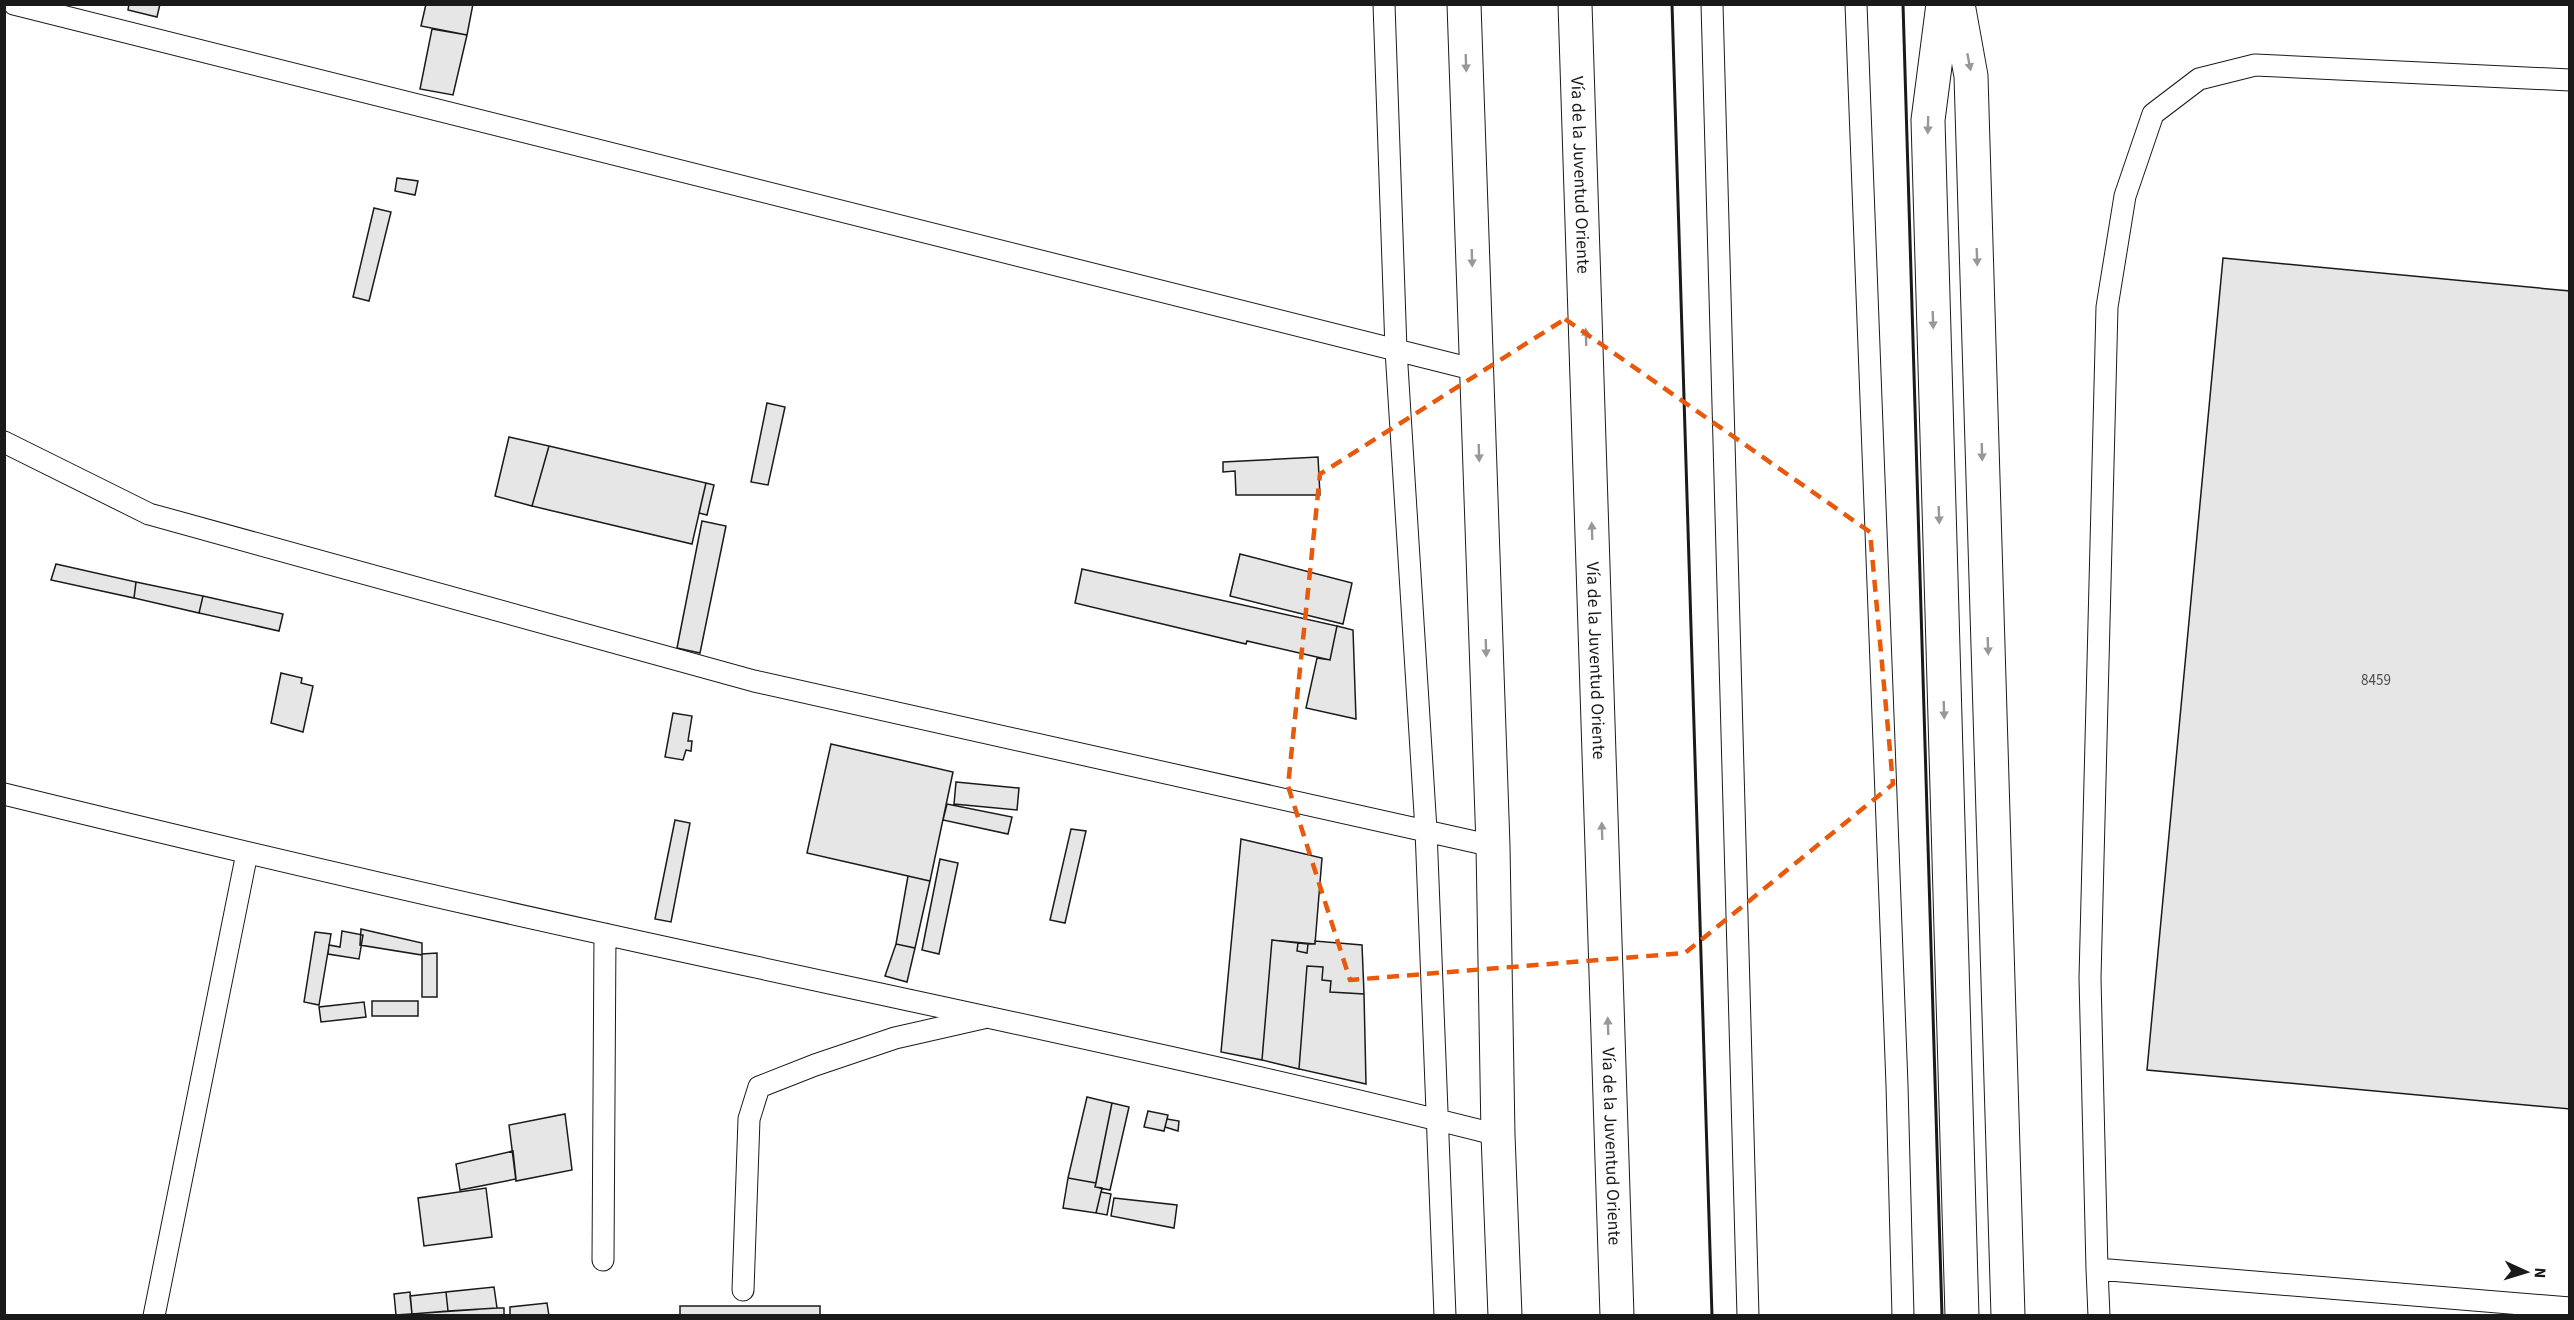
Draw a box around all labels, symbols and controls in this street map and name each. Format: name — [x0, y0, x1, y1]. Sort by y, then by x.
one-way arrow — [1462, 53, 1471, 72]
one-way arrow — [1965, 53, 1974, 72]
street label: Vía de la Juventud Oriente — [1564, 76, 1596, 274]
one-way arrow — [1923, 116, 1933, 135]
one-way arrow — [1972, 247, 1981, 266]
one-way arrow — [1468, 248, 1477, 267]
one-way arrow — [1929, 310, 1938, 329]
one-way arrow — [1581, 327, 1590, 346]
one-way arrow — [1978, 442, 1987, 461]
one-way arrow — [1474, 443, 1484, 462]
one-way arrow — [1934, 505, 1944, 524]
one-way arrow — [1587, 522, 1597, 541]
street label: Vía de la Juventud Oriente — [1580, 561, 1611, 760]
one-way arrow — [1983, 637, 1993, 656]
one-way arrow — [1482, 638, 1491, 657]
house number: 8459 — [2361, 670, 2391, 691]
one-way arrow — [1940, 700, 1949, 719]
one-way arrow — [1597, 822, 1606, 841]
one-way arrow — [1603, 1017, 1613, 1036]
street label: Vía de la Juventud Oriente — [1595, 1047, 1627, 1246]
north arrow — [2496, 1242, 2556, 1302]
text: N — [2529, 1267, 2551, 1279]

